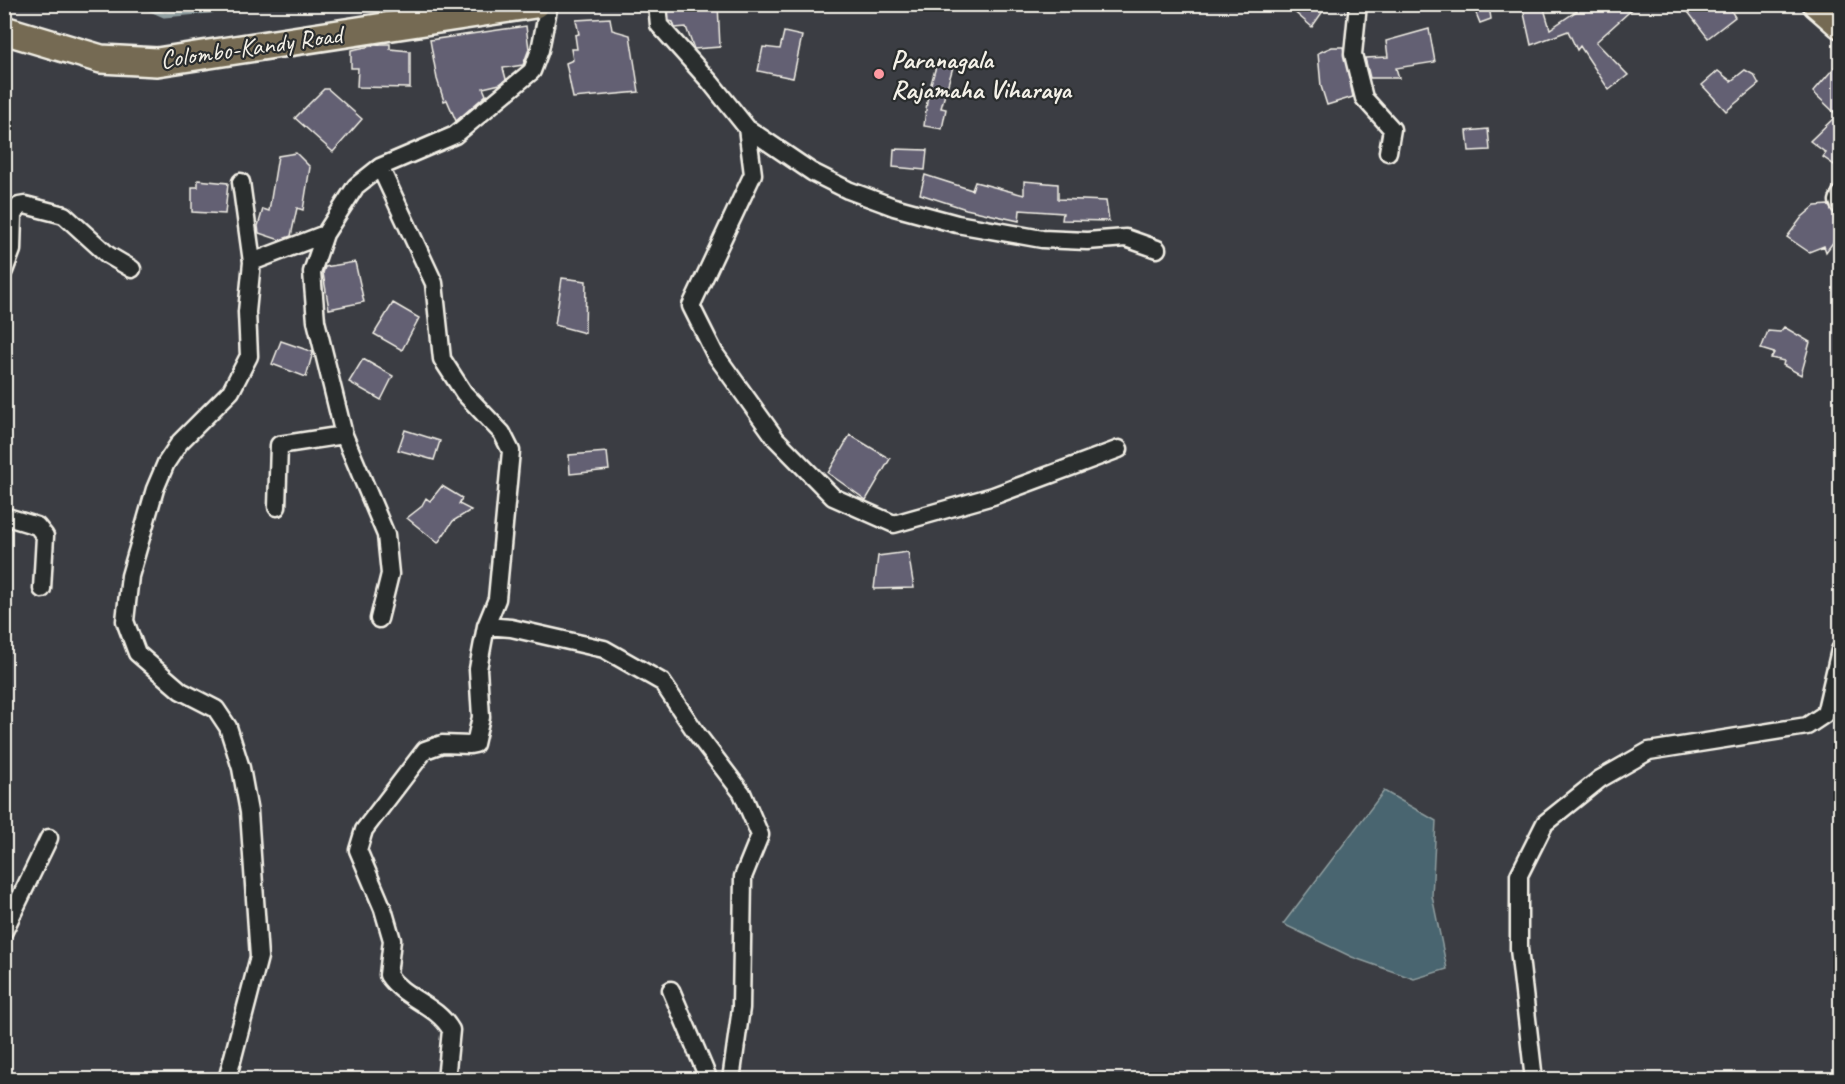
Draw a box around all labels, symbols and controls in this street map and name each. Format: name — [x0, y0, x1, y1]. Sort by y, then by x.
street label: Colombo-Kandy Road — [158, 17, 348, 76]
place label: Paranagala Rajamaha Viharaya — [891, 43, 1073, 106]
marker: Paranagala Rajamaha Viharaya — [872, 67, 886, 81]

